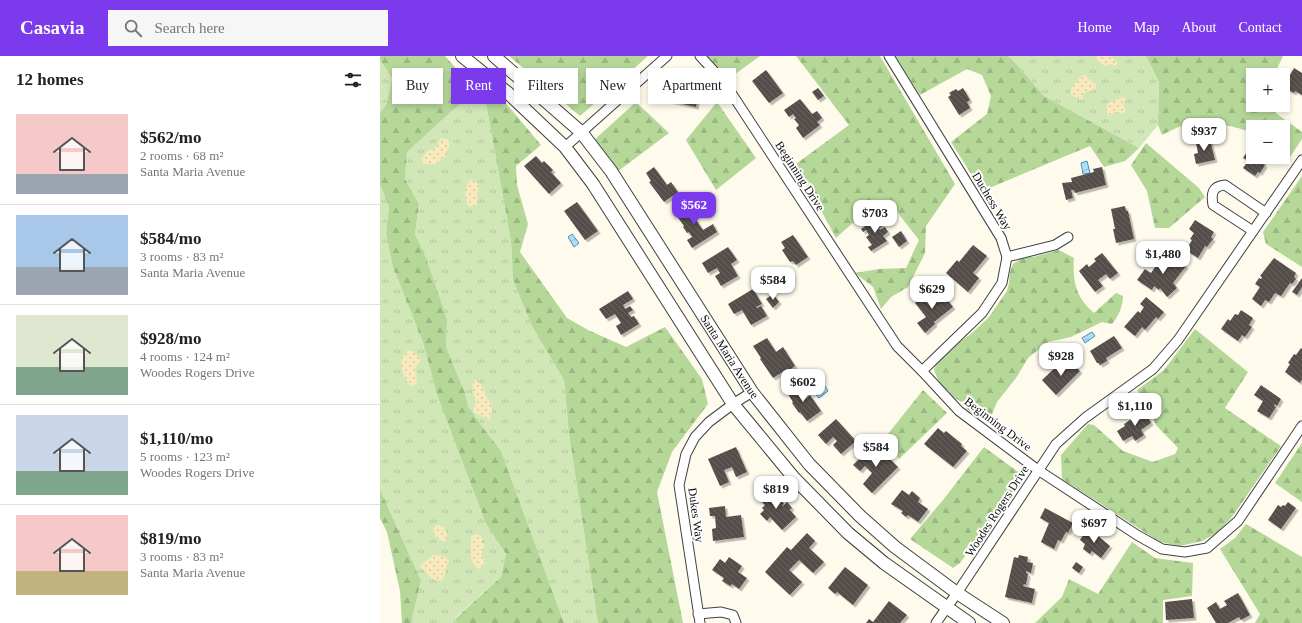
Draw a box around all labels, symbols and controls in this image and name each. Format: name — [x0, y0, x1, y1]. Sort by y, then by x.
search box — [108, 10, 388, 46]
text: Casavia — [20, 17, 84, 38]
icon: search — [122, 17, 144, 39]
text: Search here — [154, 20, 225, 36]
text: Home — [1078, 20, 1112, 35]
text: Map — [1134, 20, 1159, 35]
text: About — [1181, 20, 1216, 35]
text: Contact — [1238, 20, 1282, 35]
chip: Buy — [392, 68, 443, 104]
chip: Rent — [451, 68, 506, 104]
chip: Filters — [514, 68, 578, 104]
chip: New — [586, 68, 640, 104]
chip: Apartment — [648, 68, 736, 104]
map controls — [1246, 68, 1290, 164]
button: + — [1246, 68, 1290, 112]
icon: filters — [342, 69, 364, 91]
text: 12 homes — [16, 70, 84, 89]
pin: $937 — [1180, 118, 1228, 152]
button: − — [1246, 120, 1290, 164]
text: $937 — [1191, 123, 1217, 138]
text: $562/mo — [140, 128, 201, 147]
icon: home — [48, 130, 96, 178]
street label: Beginning Drive — [772, 139, 828, 213]
text: 2 rooms · 68 m² — [140, 148, 223, 163]
text: Santa Maria Avenue — [140, 164, 245, 179]
street label: Duchess Way — [969, 169, 1015, 233]
pin: $562 — [670, 192, 718, 226]
text: $562 — [681, 197, 707, 212]
pin: $703 — [851, 200, 899, 234]
text: $703 — [862, 205, 888, 220]
text: $584/mo — [140, 229, 201, 248]
icon: home — [48, 231, 96, 279]
pin: $1,480 — [1130, 241, 1196, 275]
text: $1,480 — [1145, 246, 1181, 261]
text: 3 rooms · 83 m² — [140, 249, 223, 264]
text: Santa Maria Avenue — [140, 265, 245, 280]
pin: $584 — [749, 267, 797, 301]
text: $584 — [760, 272, 786, 287]
pin: $629 — [908, 276, 956, 310]
text: $629 — [919, 281, 945, 296]
street label: Santa Maria Avenue — [697, 312, 762, 402]
text: $928/mo — [140, 329, 201, 348]
icon: home — [48, 331, 96, 379]
pin: $928 — [1037, 343, 1085, 377]
text: $928 — [1048, 348, 1074, 363]
text: 4 rooms · 124 m² — [140, 349, 230, 364]
text: Woodes Rogers Drive — [140, 365, 255, 380]
pin: $602 — [779, 369, 827, 403]
text: $602 — [790, 374, 816, 389]
pin: $1,110 — [1102, 393, 1168, 427]
street label: Beginning Drive — [962, 394, 1034, 454]
text: $1,110 — [1117, 398, 1153, 413]
text: $1,110/mo — [140, 429, 213, 448]
icon: home — [48, 431, 96, 479]
pin: $584 — [852, 434, 900, 468]
text: $584 — [863, 439, 889, 454]
text: 5 rooms · 123 m² — [140, 449, 230, 464]
street label: Woodes Rogers Drive — [962, 463, 1032, 559]
text: Woodes Rogers Drive — [140, 465, 255, 480]
pin: $819 — [752, 476, 800, 510]
text: $819 — [763, 481, 789, 496]
street label: Dukes Way — [685, 487, 707, 543]
pin: $697 — [1070, 510, 1118, 544]
text: $697 — [1081, 515, 1107, 530]
text: $819/mo — [140, 529, 201, 548]
icon: home — [48, 531, 96, 579]
text: 3 rooms · 83 m² — [140, 549, 223, 564]
text: Santa Maria Avenue — [140, 565, 245, 580]

